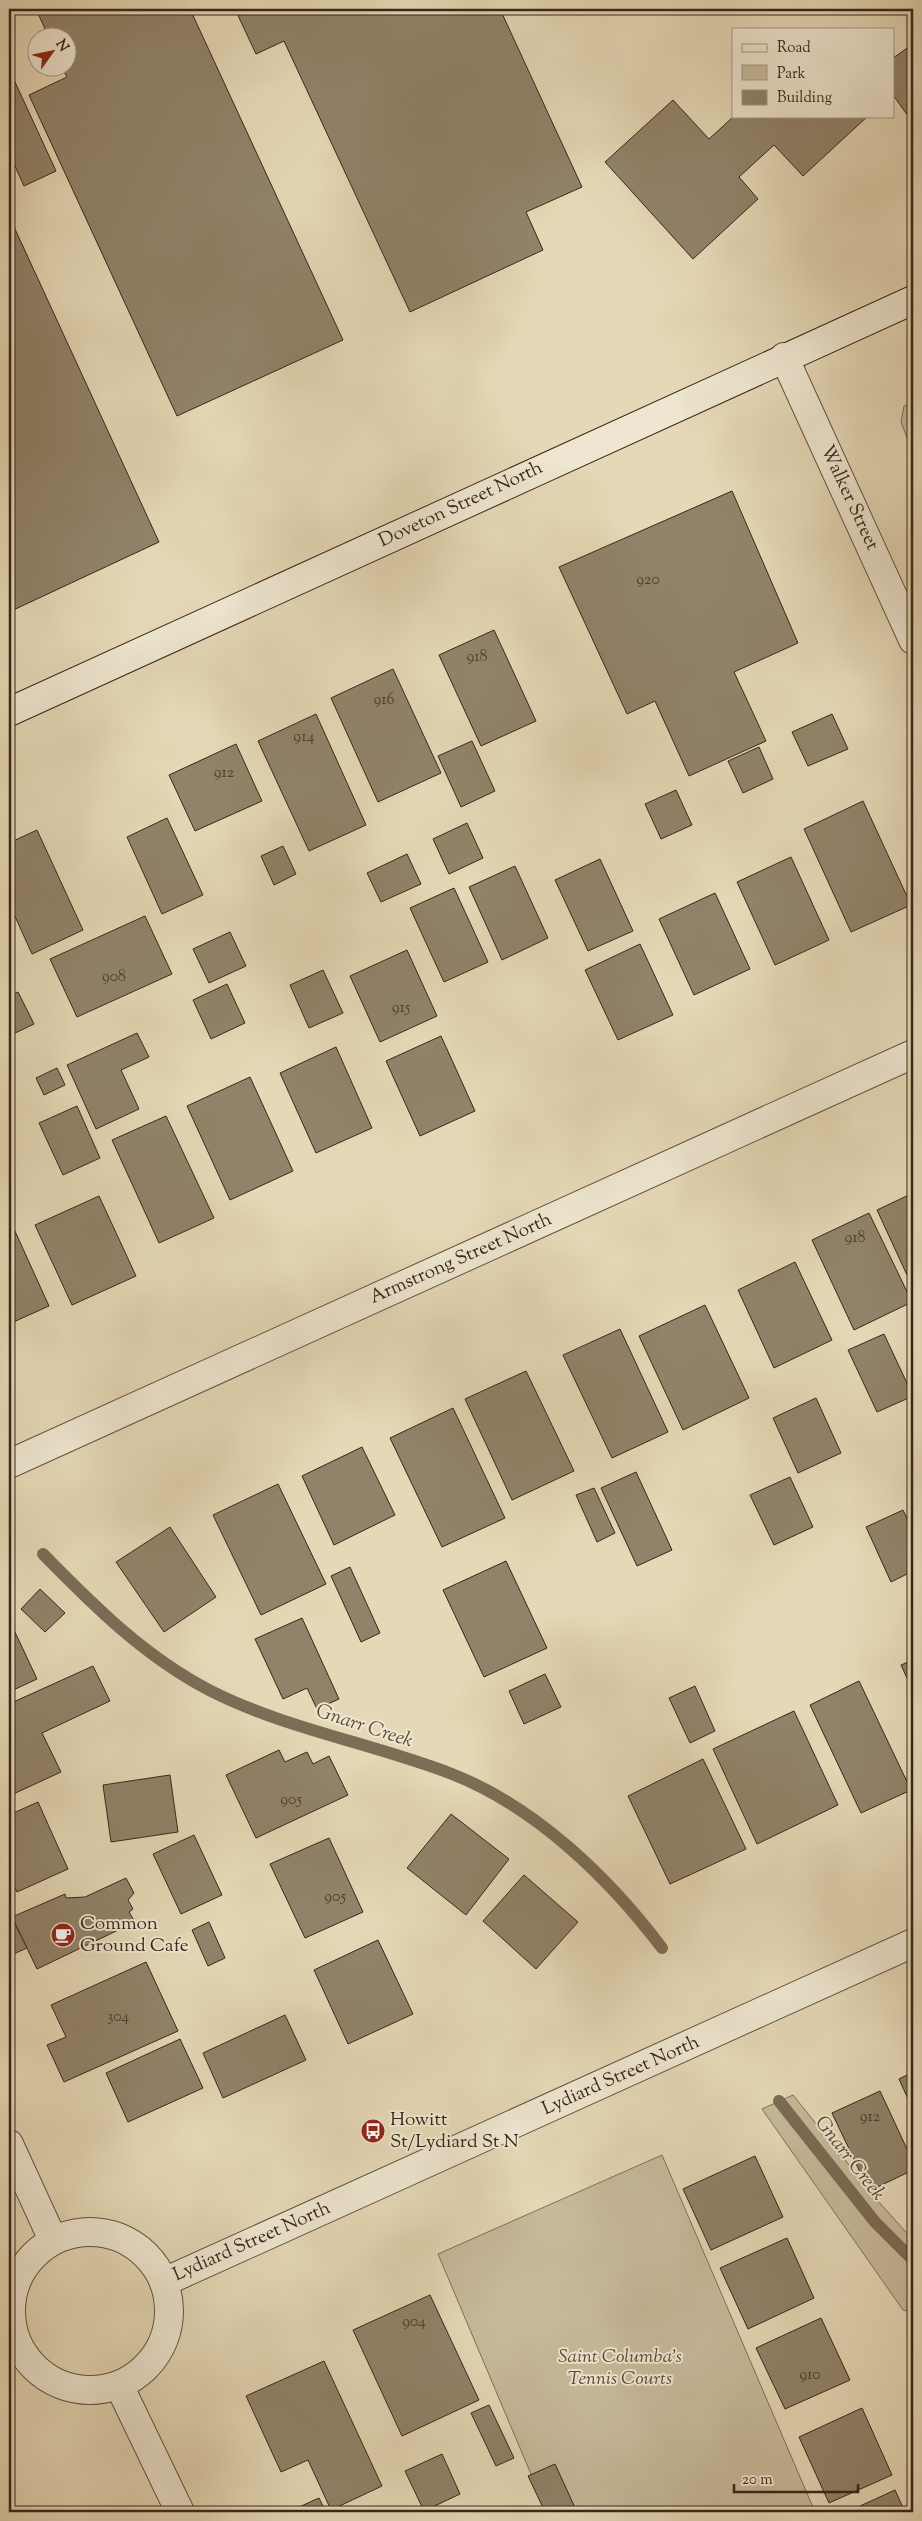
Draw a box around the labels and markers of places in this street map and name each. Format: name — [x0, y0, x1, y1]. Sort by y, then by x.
place label: Common Ground Cafe — [80, 1911, 189, 1960]
cafe icon: Common Ground Cafe — [50, 1922, 76, 1948]
place label: Howitt St/Lydiard St N — [390, 2107, 519, 2156]
bus stop icon: Howitt St/Lydiard St N — [360, 2118, 386, 2144]

